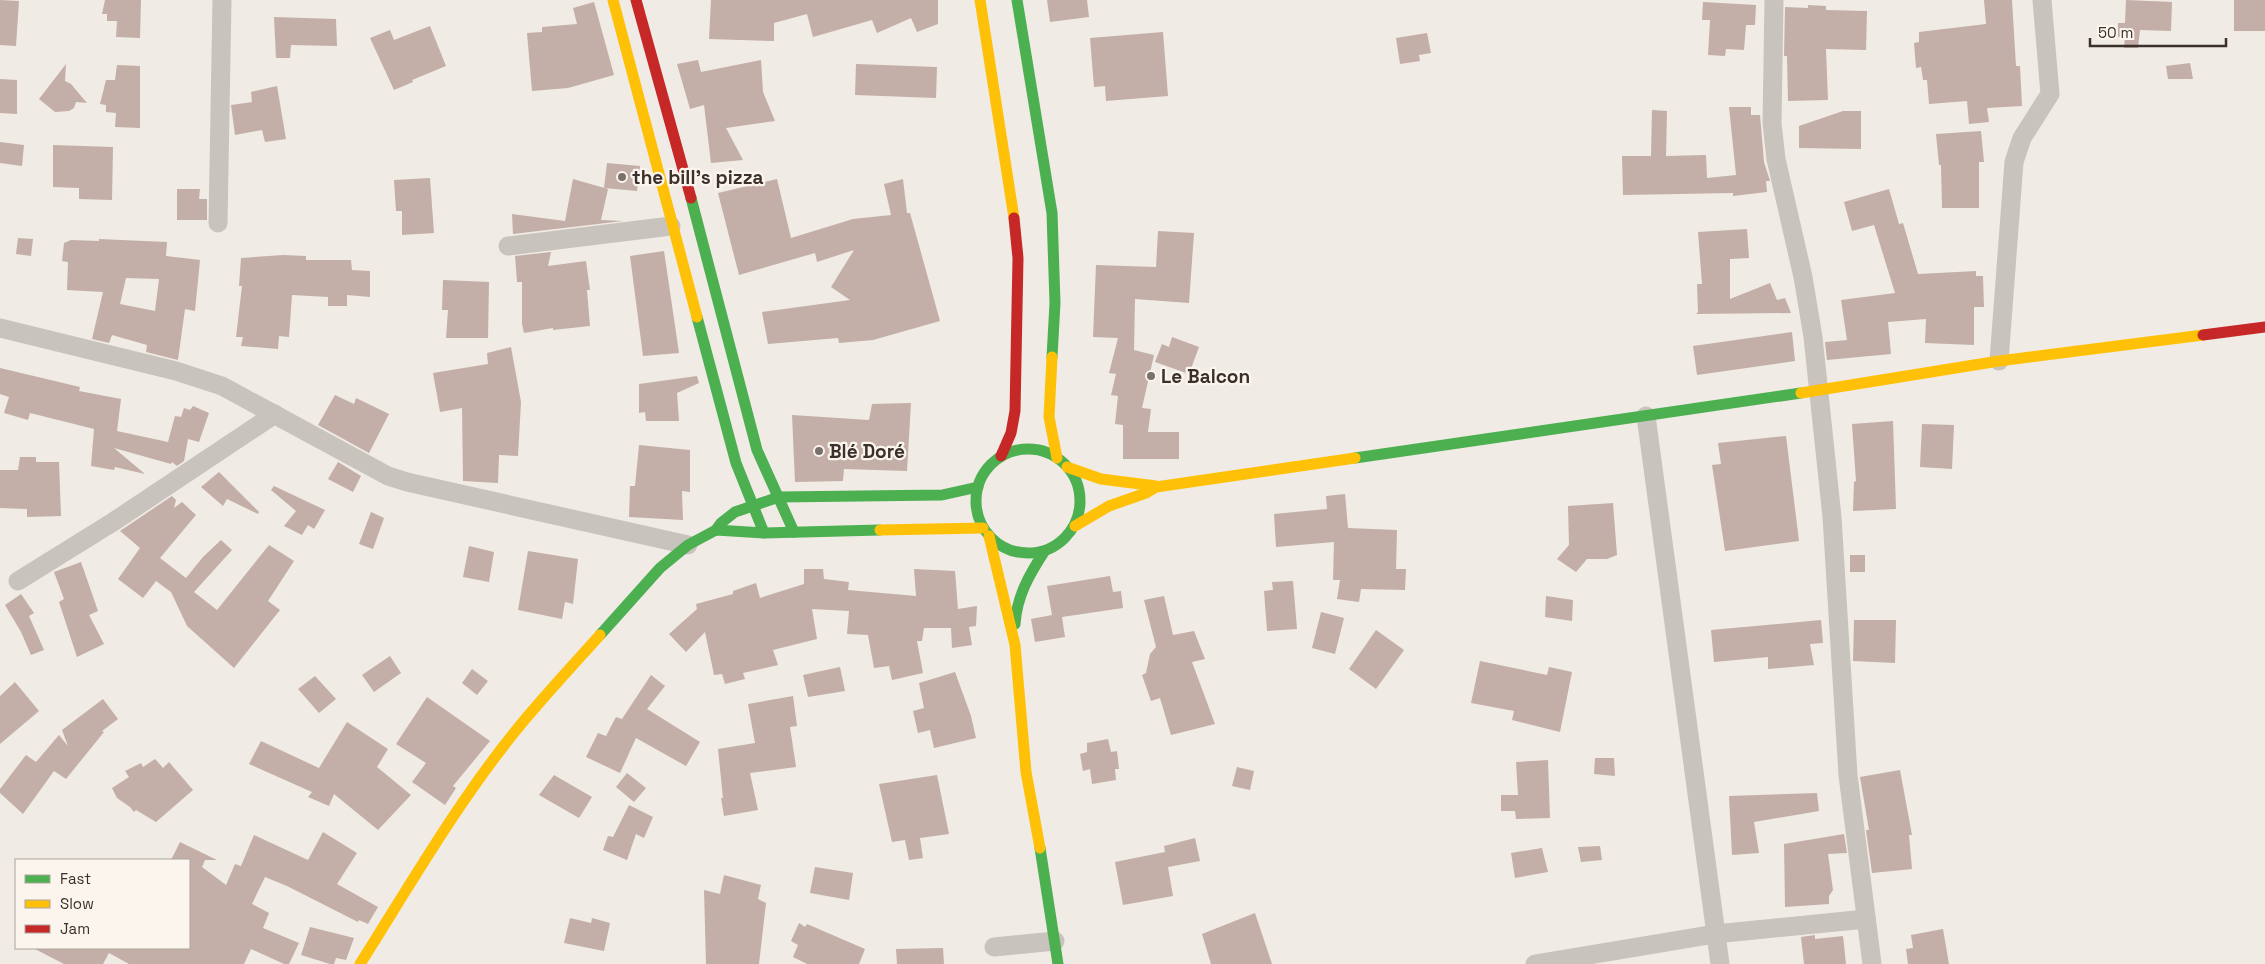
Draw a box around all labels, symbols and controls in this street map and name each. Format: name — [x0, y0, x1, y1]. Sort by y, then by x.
scale bar — [2090, 15, 2226, 47]
text: 50 m — [2098, 23, 2133, 42]
place label: the bill's pizza — [632, 165, 763, 190]
marker: the bill's pizza — [616, 171, 628, 183]
place label: Le Balcon — [1161, 364, 1250, 389]
marker: Le Balcon — [1145, 370, 1157, 382]
place label: Blé Doré — [829, 439, 905, 464]
marker: Blé Doré — [813, 445, 825, 457]
legend — [15, 859, 190, 949]
text: Fast — [60, 869, 91, 888]
text: Slow — [60, 894, 94, 913]
text: Jam — [60, 919, 90, 938]

